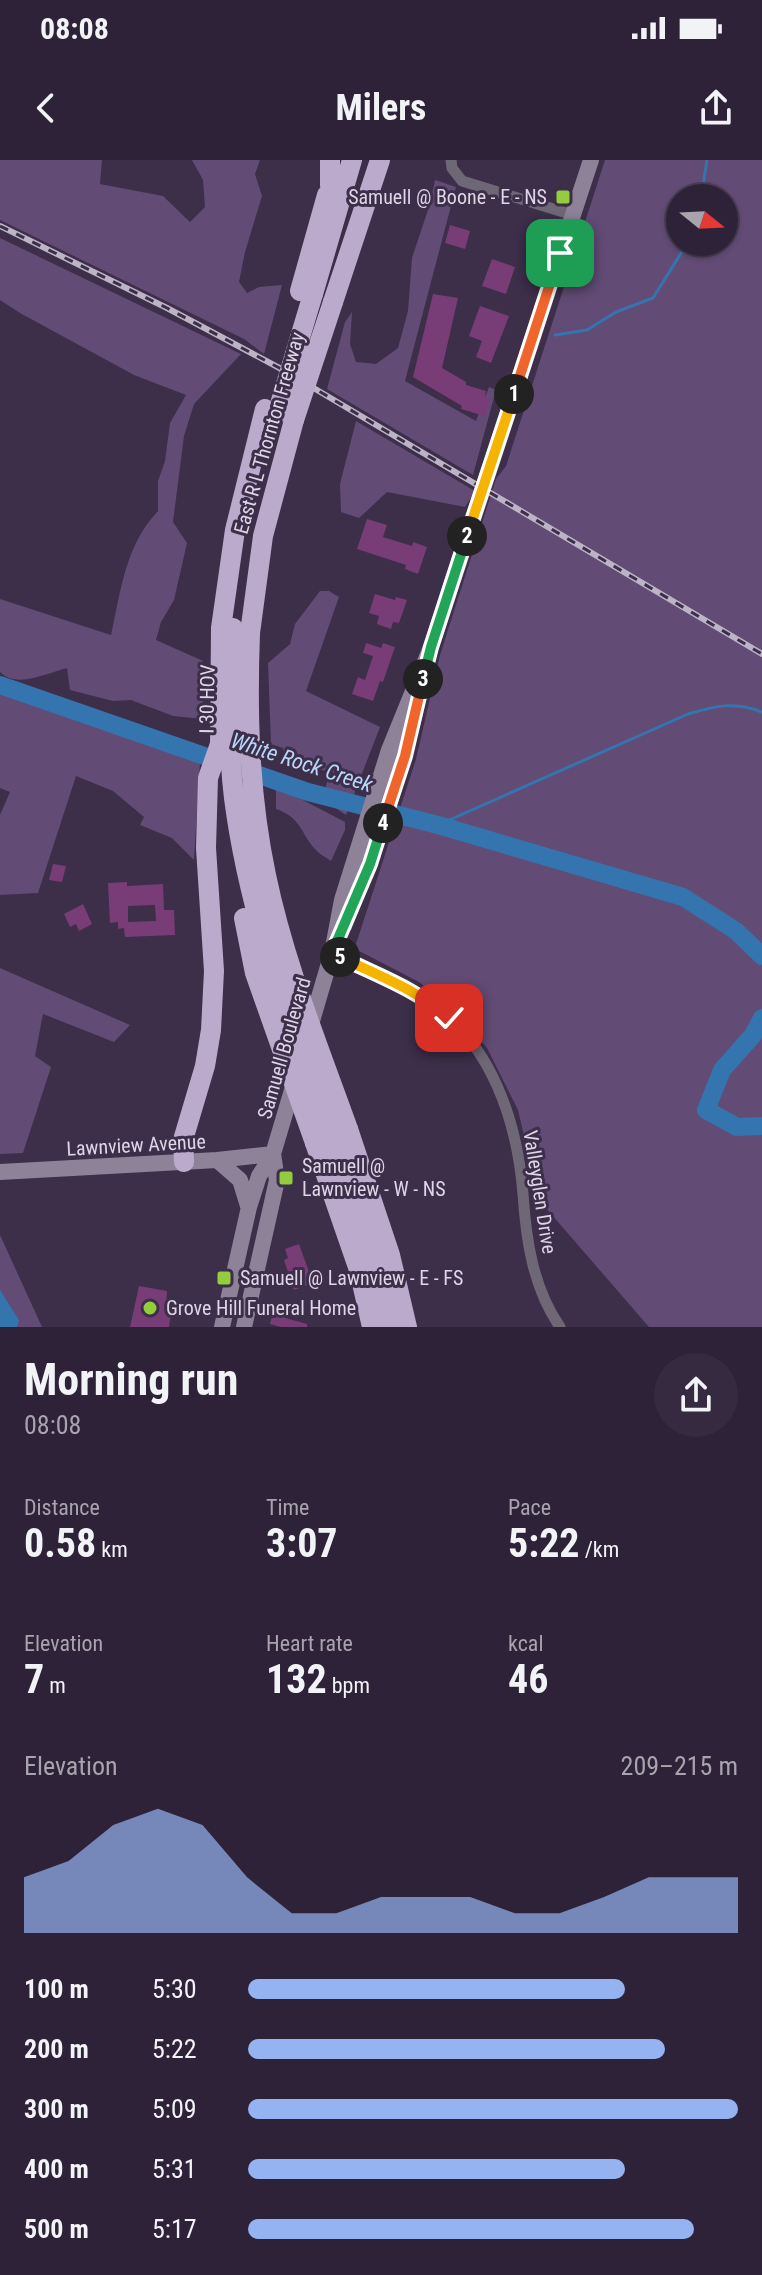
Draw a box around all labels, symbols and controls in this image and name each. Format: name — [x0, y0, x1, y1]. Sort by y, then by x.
text: 08:08 — [40, 11, 109, 46]
icon: back — [24, 86, 68, 130]
icon: share — [694, 86, 738, 130]
text: Milers — [336, 87, 426, 129]
north arrow — [666, 184, 738, 256]
map controls — [666, 184, 738, 256]
place label: Samuell @ Boone - E - NS — [348, 185, 547, 209]
marker: Samuell @ Boone - E - NS — [554, 188, 572, 206]
pin — [526, 219, 594, 287]
icon: arrive — [538, 231, 582, 275]
street label: East R L Thornton Freeway — [229, 329, 309, 537]
pin: 1 — [494, 374, 534, 414]
text: 1 — [508, 381, 520, 406]
pin: 2 — [447, 516, 487, 556]
text: 2 — [461, 523, 473, 548]
pin: 3 — [403, 659, 443, 699]
street label: I 30 HOV — [194, 664, 220, 734]
text: 3 — [417, 666, 429, 691]
water label: White Rock Creek — [228, 728, 376, 797]
pin: 4 — [363, 803, 403, 843]
text: 4 — [377, 810, 389, 835]
pin: 5 — [320, 937, 360, 977]
text: 5 — [334, 944, 346, 969]
street label: Samuell Boulevard — [252, 974, 316, 1122]
pin — [415, 984, 483, 1052]
icon: check — [427, 996, 471, 1040]
street label: Valleyglen Drive — [518, 1128, 562, 1256]
street label: Lawnview Avenue — [66, 1129, 206, 1161]
place label: Samuell @ Lawnview - W - NS — [302, 1154, 446, 1201]
marker: Samuell @ Lawnview - W - NS — [277, 1169, 295, 1187]
place label: Samuell @ Lawnview - E - FS — [240, 1266, 463, 1290]
marker: Samuell @ Lawnview - E - FS — [215, 1269, 233, 1287]
place label: Grove Hill Funeral Home — [166, 1296, 356, 1320]
marker: Grove Hill Funeral Home — [141, 1299, 159, 1317]
button: share — [654, 1353, 738, 1437]
text: Morning run — [24, 1354, 238, 1406]
text: 08:08 — [24, 1410, 81, 1440]
text: Distance — [24, 1495, 100, 1520]
text: Time — [266, 1495, 309, 1520]
text: Pace — [508, 1495, 551, 1520]
text: 0.58 — [24, 1520, 96, 1567]
text: 3:07 — [266, 1520, 338, 1567]
text: 5:22 — [508, 1520, 580, 1567]
text: km — [96, 1537, 128, 1562]
text: /km — [580, 1537, 619, 1562]
text: Elevation — [24, 1631, 103, 1656]
text: Heart rate — [266, 1631, 353, 1656]
text: kcal — [508, 1631, 543, 1656]
text: 7 — [24, 1656, 44, 1703]
text: 132 — [266, 1656, 327, 1703]
text: 46 — [508, 1656, 548, 1703]
text: m — [44, 1673, 66, 1698]
text: bpm — [327, 1673, 370, 1698]
text: Elevation — [24, 1751, 118, 1781]
text: 209–215 m — [621, 1751, 738, 1781]
text: 100 m — [24, 1974, 89, 2004]
text: 5:30 — [152, 1974, 197, 2004]
text: 200 m — [24, 2034, 89, 2064]
text: 5:22 — [152, 2034, 197, 2064]
text: 300 m — [24, 2094, 89, 2124]
text: 5:09 — [152, 2094, 197, 2124]
text: 400 m — [24, 2154, 89, 2184]
text: 5:31 — [152, 2154, 197, 2184]
text: 500 m — [24, 2214, 89, 2244]
text: 5:17 — [152, 2214, 197, 2244]

